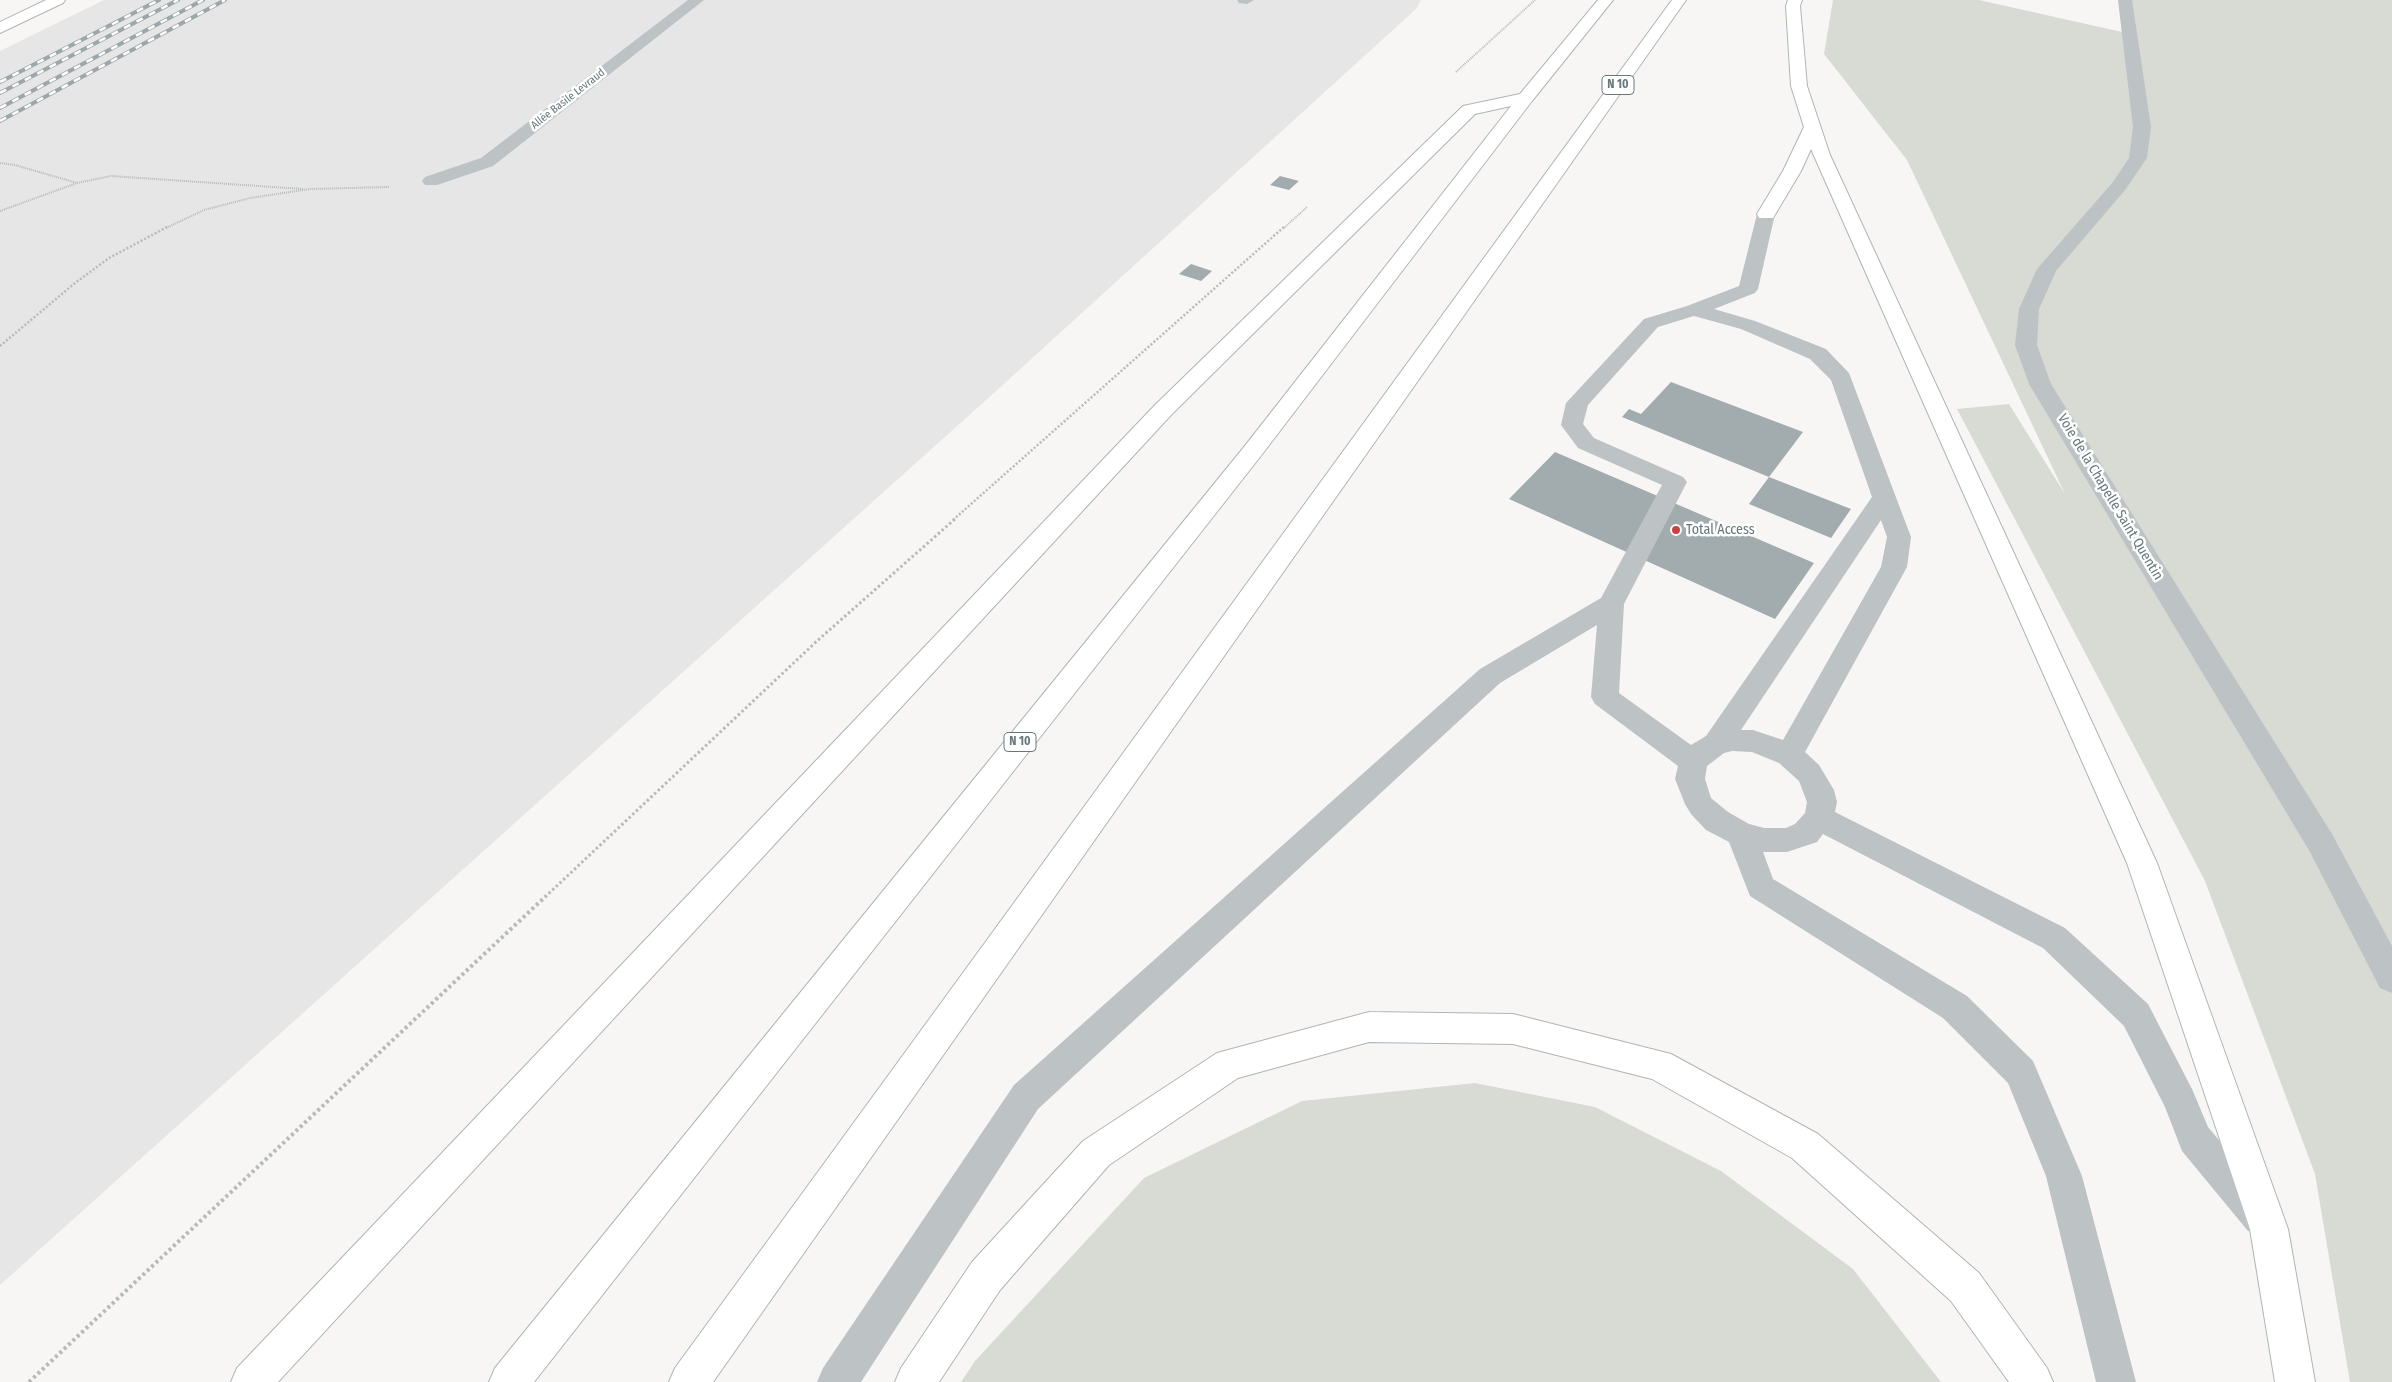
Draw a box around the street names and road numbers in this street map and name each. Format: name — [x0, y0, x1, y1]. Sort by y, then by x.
street label: Allée Basile Levraud — [528, 66, 608, 132]
road number: N 10 — [1602, 76, 1634, 94]
street label: Voie de la Chapelle Saint Quentin — [2054, 411, 2166, 583]
road number: N 10 — [1004, 732, 1036, 752]

